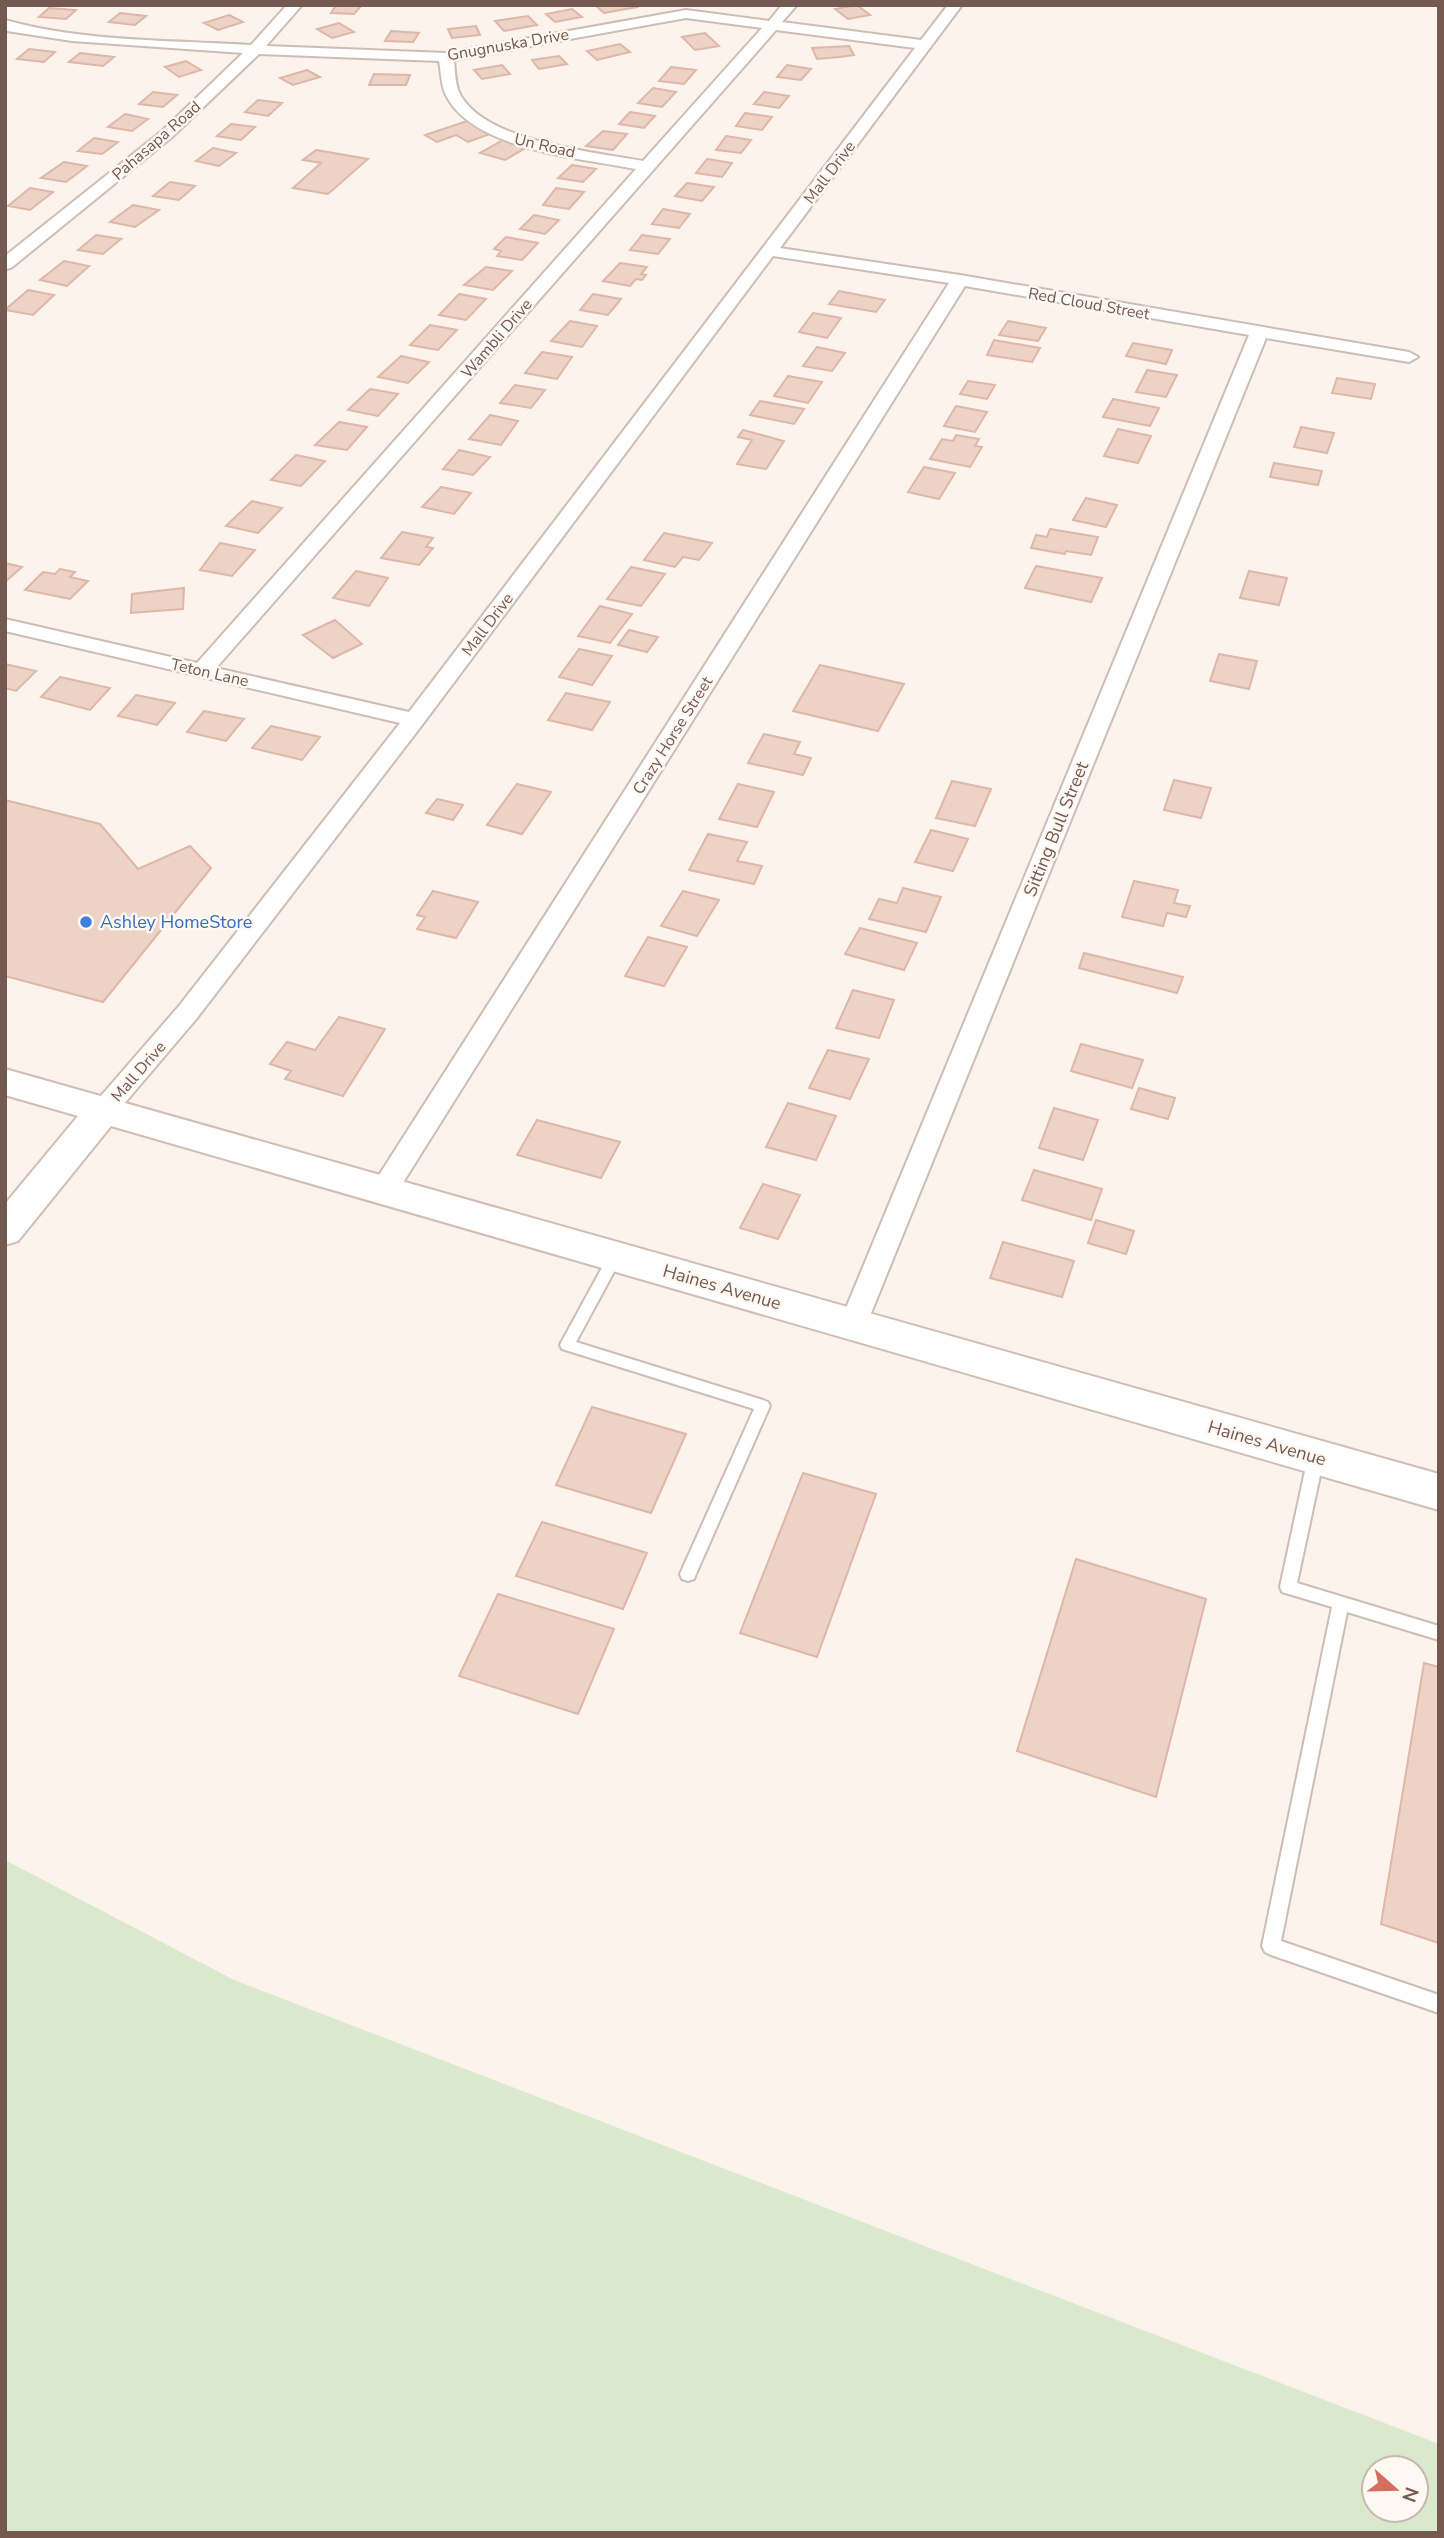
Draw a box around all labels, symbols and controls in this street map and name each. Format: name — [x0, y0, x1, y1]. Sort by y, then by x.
street label: Gnugnuska Drive — [446, 23, 571, 67]
street label: Pahasapa Road — [108, 96, 206, 186]
street label: Un Road — [512, 128, 577, 164]
street label: Mall Drive — [799, 137, 861, 209]
street label: Red Cloud Street — [1026, 282, 1152, 326]
street label: Wambli Drive — [456, 294, 537, 383]
street label: Mall Drive — [457, 589, 519, 661]
street label: Teton Lane — [169, 653, 251, 693]
street label: Crazy Horse Street — [628, 672, 718, 799]
street label: Sitting Bull Street — [1018, 757, 1094, 900]
place label: Ashley HomeStore — [100, 910, 252, 934]
marker: Ashley HomeStore — [78, 914, 94, 930]
street label: Mall Drive — [106, 1037, 171, 1107]
street label: Haines Avenue — [660, 1259, 784, 1315]
street label: Haines Avenue — [1205, 1415, 1329, 1471]
north arrow — [1360, 2454, 1430, 2524]
text: N — [1395, 2483, 1425, 2506]

